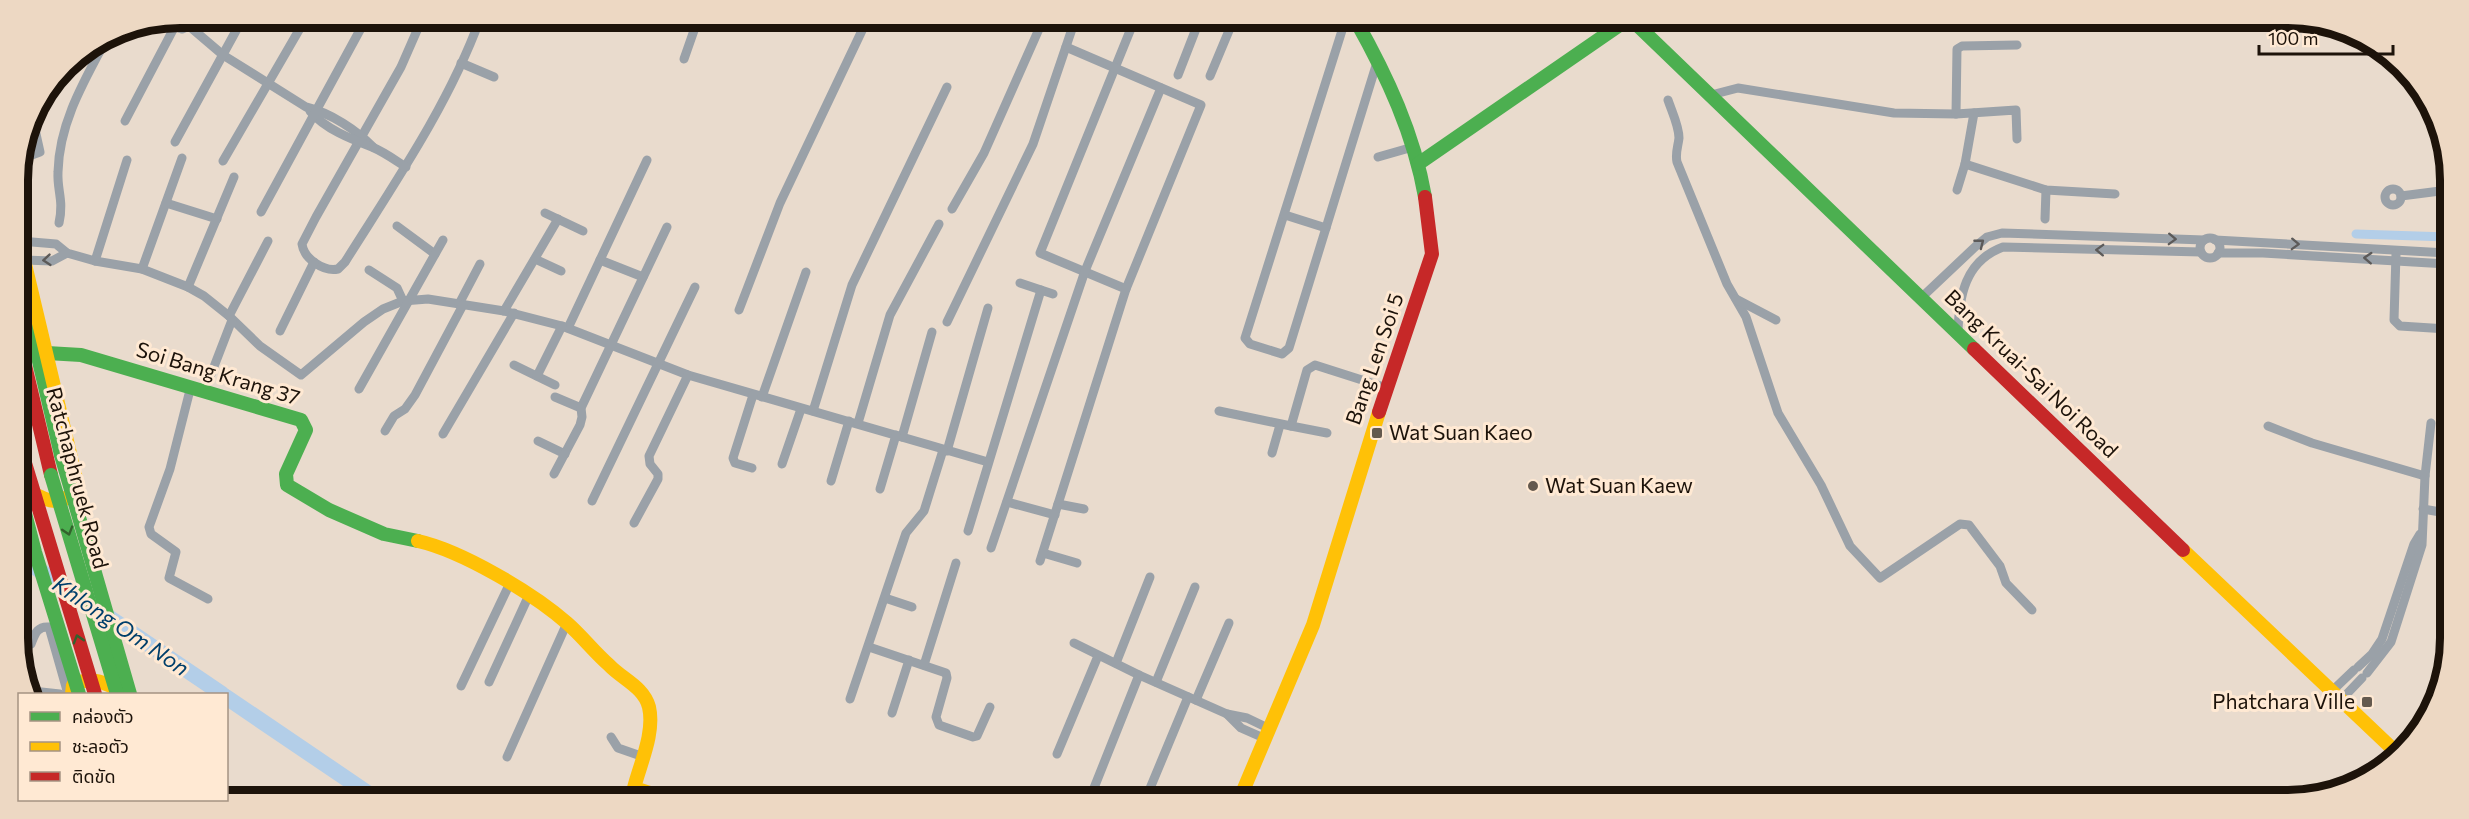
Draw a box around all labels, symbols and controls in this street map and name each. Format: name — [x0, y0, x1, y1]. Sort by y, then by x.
scale bar — [2259, 18, 2392, 56]
text: 100 m — [2268, 27, 2318, 49]
one-way arrow — [2167, 233, 2176, 245]
one-way arrow — [2290, 238, 2299, 251]
one-way arrow — [1973, 240, 1984, 251]
one-way arrow — [2096, 244, 2105, 257]
one-way arrow — [2364, 252, 2373, 265]
one-way arrow — [42, 253, 51, 266]
street label: Bang Kruai-Sai Noi Road — [1940, 284, 2124, 462]
street label: Bang Len Soi 5 — [1339, 289, 1408, 428]
street label: Soi Bang Krang 37 — [134, 336, 303, 409]
street label: Ratchaphruek Road — [42, 384, 115, 571]
place label: Wat Suan Kaeo — [1389, 419, 1533, 444]
marker: Wat Suan Kaeo — [1370, 426, 1384, 440]
place label: Wat Suan Kaew — [1545, 472, 1693, 497]
marker: Wat Suan Kaew — [1526, 479, 1540, 493]
one-way arrow — [61, 525, 73, 536]
water label: Khlong Om Non — [48, 570, 195, 681]
one-way arrow — [73, 634, 86, 644]
place label: Phatchara Ville — [2212, 688, 2355, 713]
legend — [18, 693, 228, 801]
marker: Phatchara Ville — [2360, 695, 2374, 709]
text: คล่องตัว — [72, 705, 134, 727]
text: ชะลอตัว — [72, 735, 129, 757]
text: ติดขัด — [72, 765, 115, 787]

